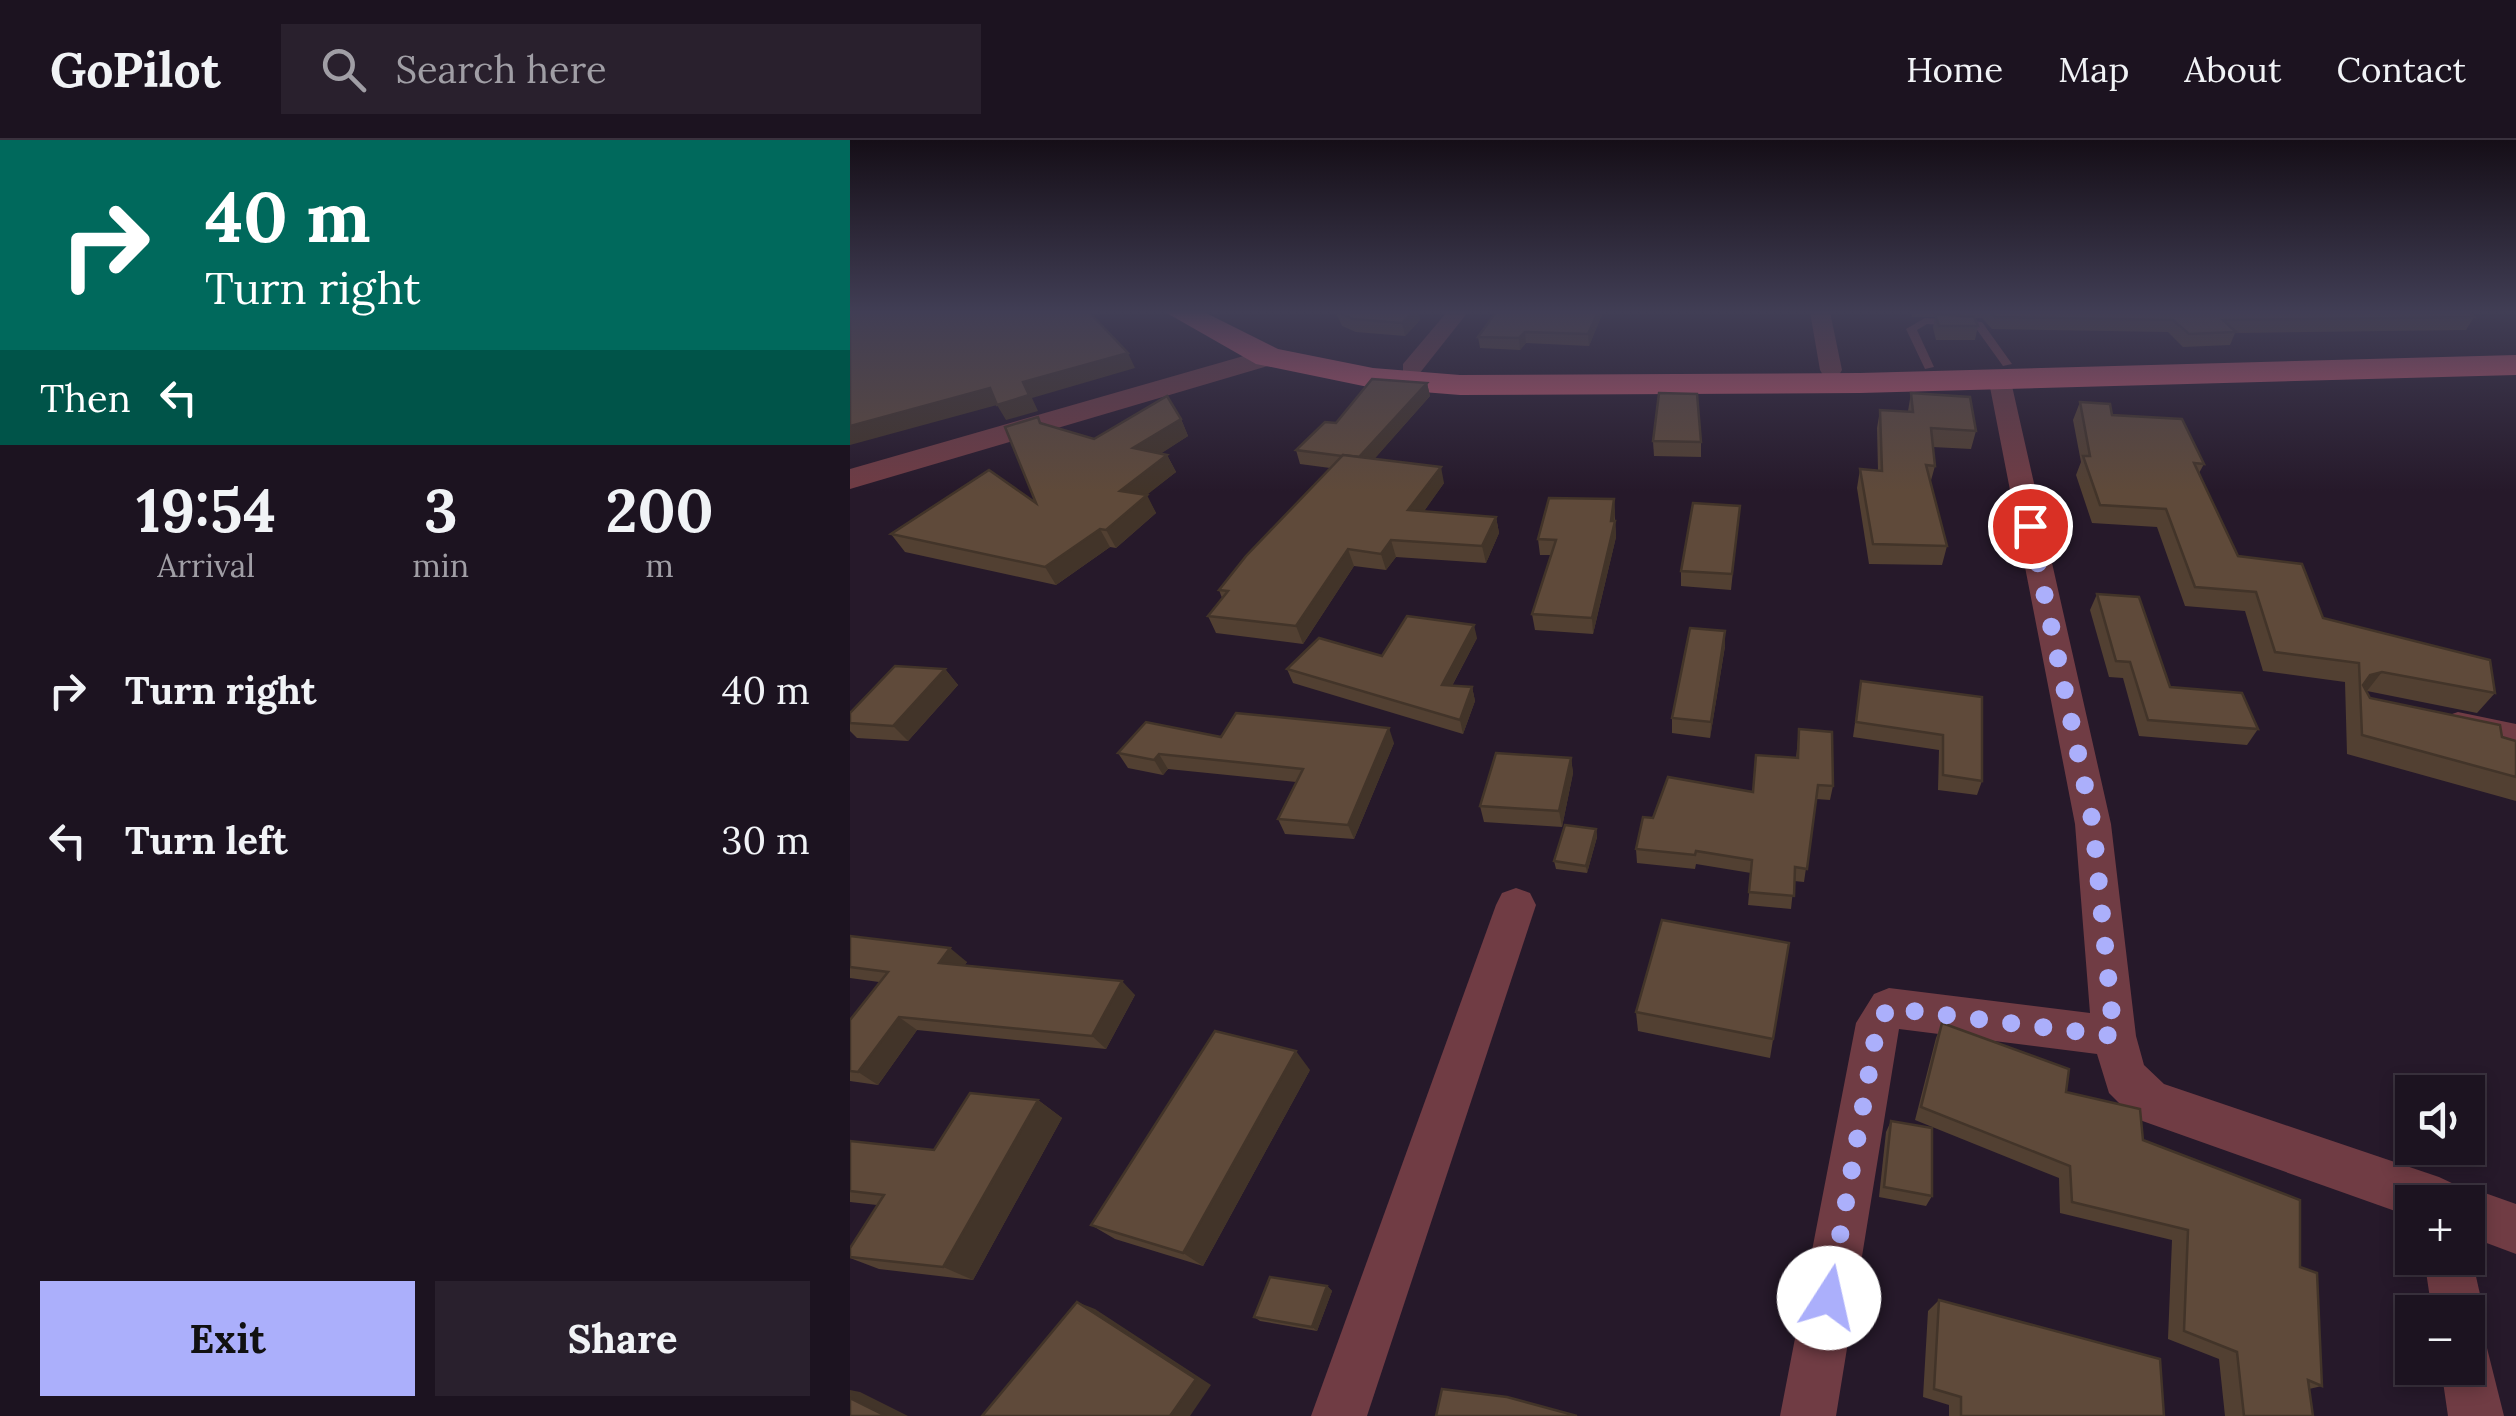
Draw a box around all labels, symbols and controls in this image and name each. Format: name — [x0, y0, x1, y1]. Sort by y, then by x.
search box — [281, 24, 981, 114]
text: GoPilot — [50, 39, 221, 100]
icon: search — [316, 42, 371, 97]
text: Search here — [396, 45, 606, 93]
text: Home — [1906, 47, 2003, 92]
text: Map — [2058, 47, 2129, 92]
text: About — [2184, 47, 2282, 92]
text: Contact — [2337, 47, 2466, 92]
text: 40 m — [205, 172, 371, 261]
icon: right — [40, 180, 170, 310]
text: Turn right — [205, 259, 421, 316]
icon: left — [151, 370, 206, 425]
text: Then — [40, 374, 131, 422]
text: 19:54 — [136, 472, 276, 548]
text: 3 — [424, 472, 458, 548]
text: 200 — [605, 472, 714, 548]
pin — [1988, 484, 2073, 569]
icon: arrive — [2003, 499, 2058, 554]
text: Arrival — [157, 545, 255, 586]
text: min — [412, 545, 469, 586]
text: m — [645, 545, 674, 586]
icon: right — [40, 663, 95, 718]
text: Turn right — [125, 666, 316, 714]
text: 40 m — [722, 666, 810, 714]
icon: left — [40, 813, 95, 868]
text: Turn left — [125, 816, 288, 864]
text: 30 m — [721, 816, 810, 864]
map controls — [2395, 1075, 2485, 1385]
button: sound — [2395, 1075, 2485, 1165]
button: + — [2395, 1185, 2485, 1275]
position arrow — [1777, 1246, 1881, 1350]
button: Exit — [40, 1281, 415, 1396]
button: Share — [435, 1281, 810, 1396]
button: − — [2395, 1295, 2485, 1385]

